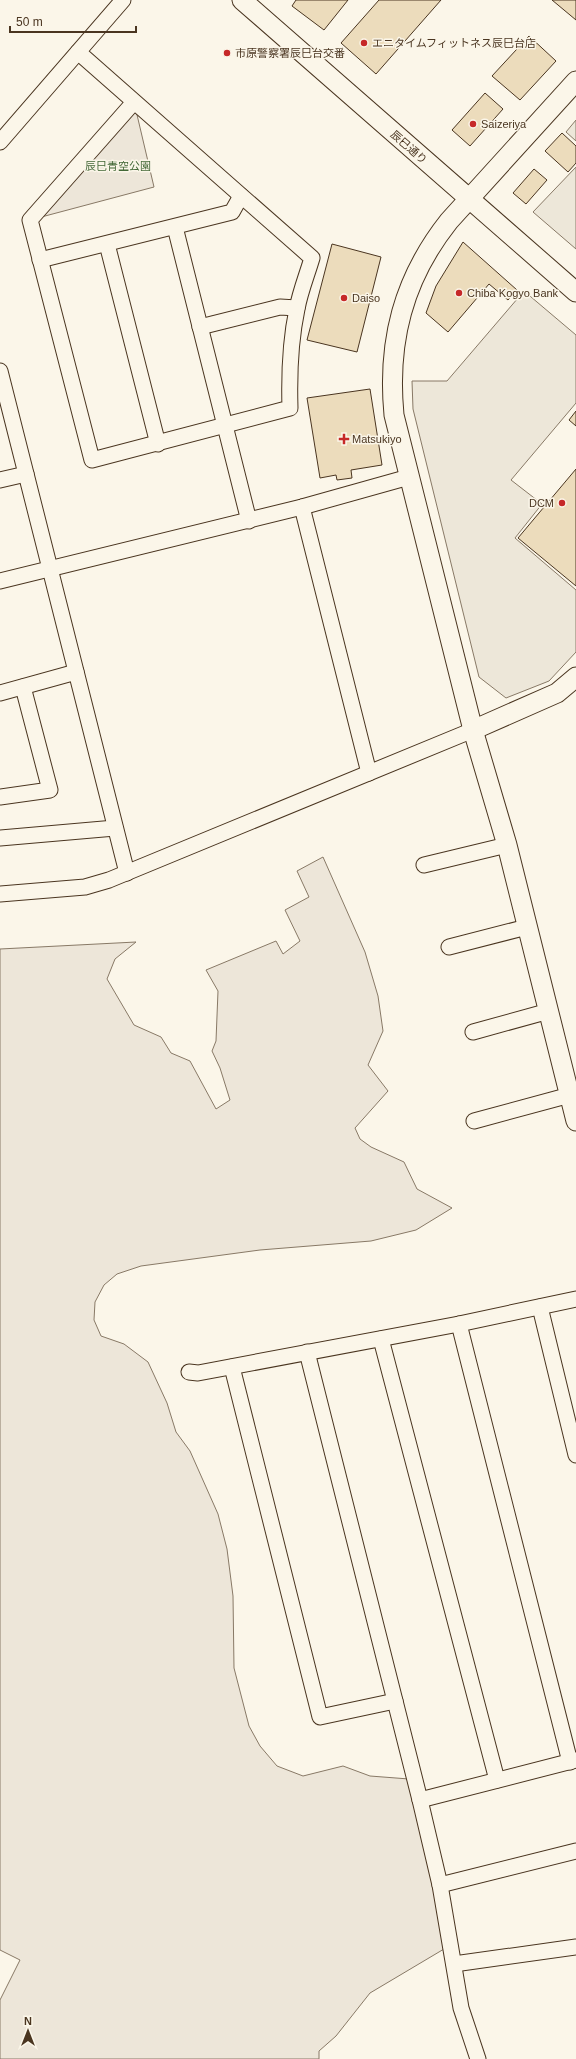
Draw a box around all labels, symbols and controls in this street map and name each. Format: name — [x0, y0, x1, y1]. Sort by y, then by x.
scale bar — [10, 8, 136, 34]
text: 50 m — [16, 15, 43, 29]
place label: エニタイムフィットネス辰巳台店 — [372, 37, 536, 49]
marker: エニタイムフィットネス辰巳台店 — [359, 38, 369, 48]
place label: 市原警察署辰巳台交番 — [235, 47, 345, 59]
marker: 市原警察署辰巳台交番 — [222, 48, 232, 58]
place label: Saizeriya — [481, 118, 527, 130]
marker: Saizeriya — [468, 119, 478, 129]
street label: 辰巳通り — [388, 128, 430, 166]
park label: 辰巳青空公園 — [85, 160, 151, 172]
place label: Chiba Kogyo Bank — [467, 287, 559, 299]
marker: Chiba Kogyo Bank — [454, 288, 464, 298]
place label: Daiso — [352, 292, 380, 304]
marker: Daiso — [339, 293, 349, 303]
place label: Matsukiyo — [352, 433, 402, 445]
marker: Matsukiyo — [339, 434, 349, 444]
place label: DCM — [529, 497, 554, 509]
marker: DCM — [557, 498, 567, 508]
north arrow — [8, 2011, 48, 2051]
text: N — [24, 2015, 32, 2027]

